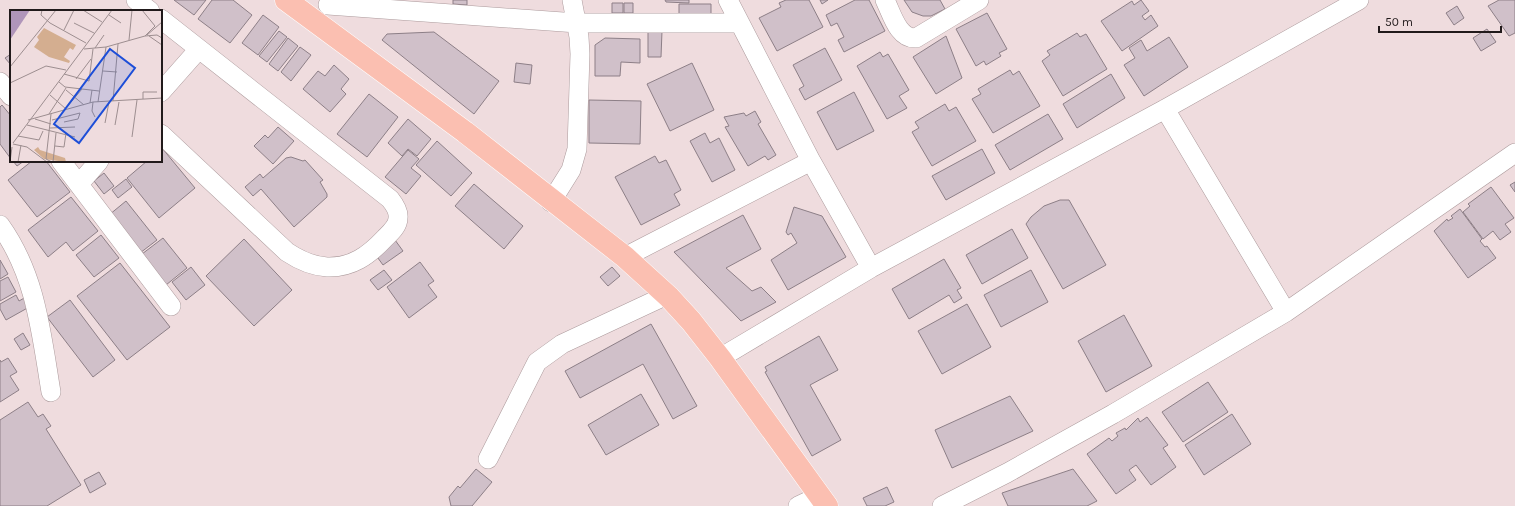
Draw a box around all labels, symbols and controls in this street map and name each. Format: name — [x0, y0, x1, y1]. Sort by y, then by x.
scale bar — [1379, 8, 1501, 34]
inset map — [10, 10, 162, 162]
text: 50 m — [1385, 15, 1413, 29]

